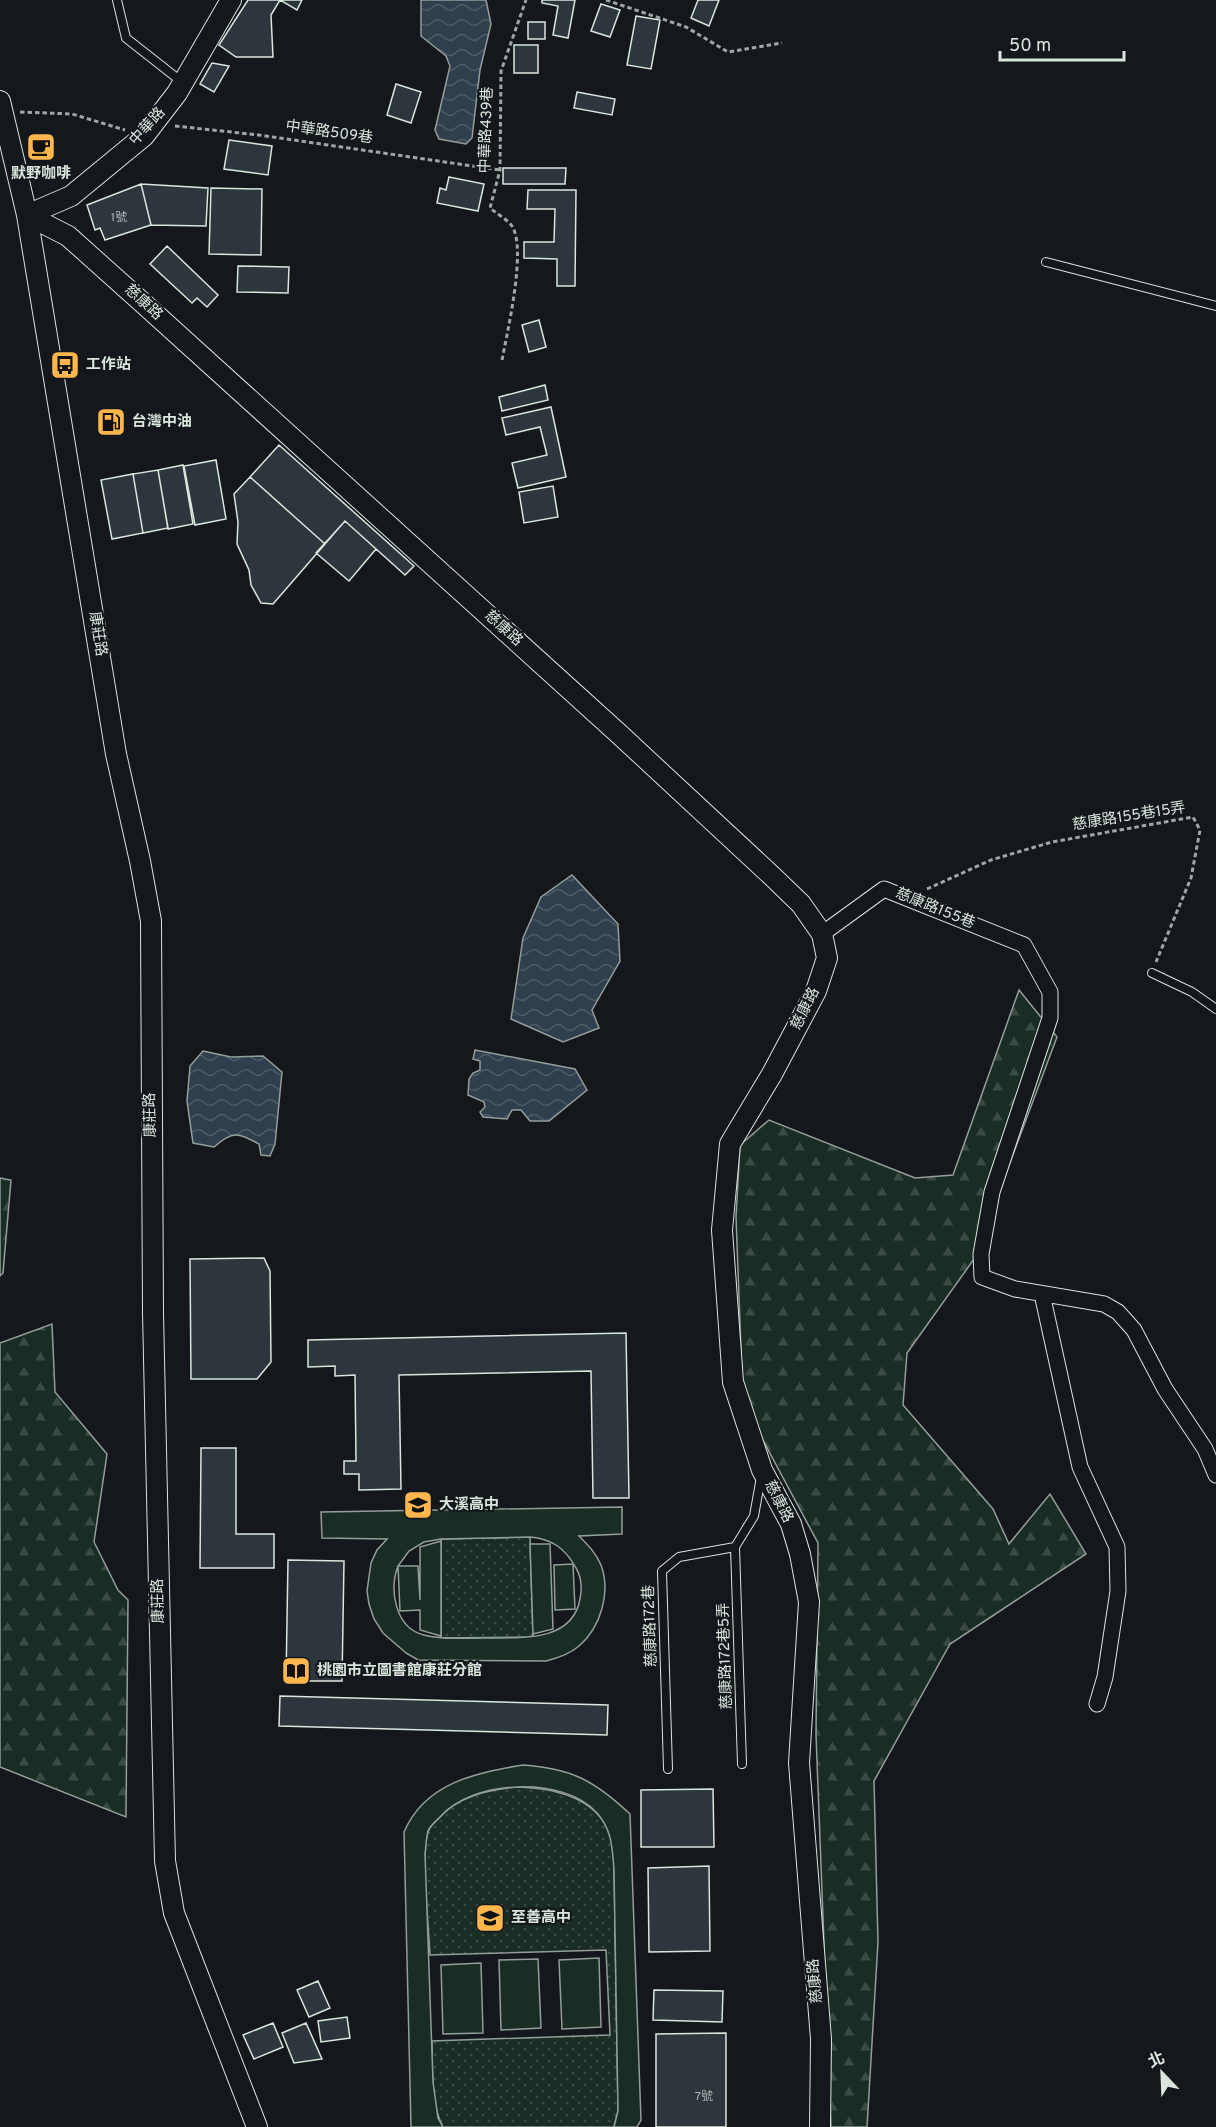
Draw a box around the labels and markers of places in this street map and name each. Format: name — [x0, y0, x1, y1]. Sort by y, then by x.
cafe icon: 默野咖啡 — [25, 131, 57, 163]
place label: 默野咖啡 — [11, 165, 71, 184]
bus stop icon: 工作站 — [49, 349, 81, 381]
place label: 工作站 — [86, 356, 131, 375]
fuel station icon: 台灣中油 — [95, 406, 127, 438]
place label: 台灣中油 — [132, 412, 192, 432]
school or university icon: 大溪高中 — [402, 1489, 434, 1521]
place label: 大溪高中 — [439, 1496, 499, 1515]
library icon: 桃園市立圖書館康莊分館 — [280, 1655, 312, 1687]
place label: 桃園市立圖書館康莊分館 — [317, 1662, 482, 1681]
school or university icon: 至善高中 — [474, 1902, 506, 1934]
place label: 至善高中 — [511, 1909, 571, 1928]

